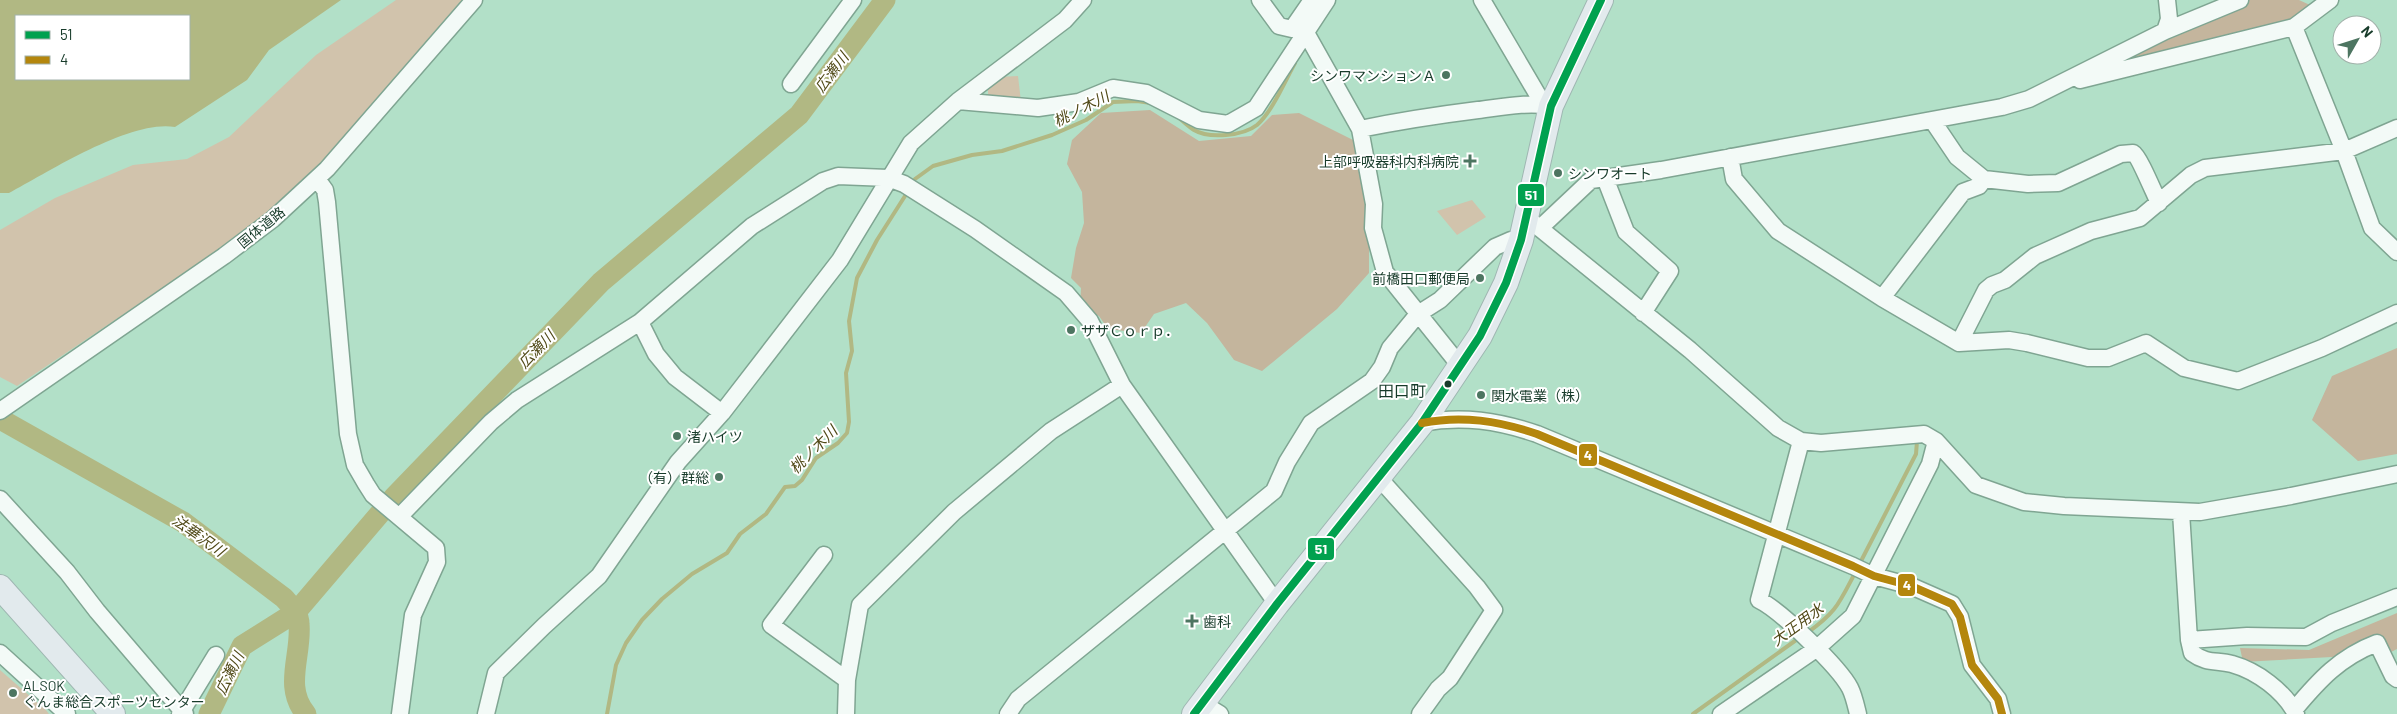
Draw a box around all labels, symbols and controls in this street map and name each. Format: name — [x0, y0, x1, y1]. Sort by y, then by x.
legend — [15, 15, 190, 80]
north arrow — [2332, 15, 2382, 65]
text: N — [2358, 23, 2377, 40]
text: 51 — [60, 25, 73, 43]
water label: 広瀬川 — [810, 47, 853, 95]
text: 4 — [60, 50, 68, 68]
place label: シンワマンションＡ — [1310, 67, 1436, 84]
marker: シンワマンションＡ — [1440, 69, 1452, 81]
water label: 桃ノ木川 — [1050, 85, 1114, 130]
place label: 上部呼吸器科内科病院 — [1319, 153, 1459, 170]
marker: 上部呼吸器科内科病院 — [1463, 154, 1477, 168]
place label: シンワオート — [1568, 165, 1652, 182]
marker: シンワオート — [1552, 167, 1564, 179]
line badge: 51 — [1517, 183, 1545, 207]
text: 51 — [1525, 186, 1537, 203]
street label: 国体道路 — [234, 203, 288, 251]
place label: 前橋田口郵便局 — [1372, 270, 1470, 287]
marker: 前橋田口郵便局 — [1474, 272, 1486, 284]
place label: ザザＣｏｒｐ． — [1081, 322, 1179, 340]
marker: ザザＣｏｒｐ． — [1065, 324, 1077, 336]
water label: 広瀬川 — [514, 325, 559, 371]
unlabelled marker — [1443, 379, 1453, 389]
district label: 田口町 — [1378, 381, 1426, 400]
place label: 関水電業（株） — [1491, 387, 1589, 404]
marker: 関水電業（株） — [1475, 389, 1487, 401]
water label: 桃ノ木川 — [785, 420, 842, 477]
place label: 渚ハイツ — [687, 428, 743, 445]
marker: 渚ハイツ — [671, 430, 683, 442]
line badge: 4 — [1578, 443, 1598, 467]
text: 4 — [1584, 446, 1592, 463]
place label: （有）群総 — [639, 469, 709, 486]
marker: （有）群総 — [713, 471, 725, 483]
water label: 法華沢川 — [169, 510, 230, 561]
line badge: 51 — [1307, 537, 1335, 561]
text: 51 — [1315, 540, 1327, 557]
line badge: 4 — [1897, 573, 1916, 597]
text: 4 — [1903, 576, 1911, 593]
water label: 大正用水 — [1767, 598, 1828, 649]
place label: 歯科 — [1203, 613, 1231, 630]
marker: 歯科 — [1185, 614, 1199, 628]
water label: 広瀬川 — [211, 647, 248, 697]
place label: ALSOK ぐんま総合スポーツセンター — [23, 677, 205, 710]
marker: ALSOK ぐんま総合スポーツセンター — [7, 687, 19, 699]

